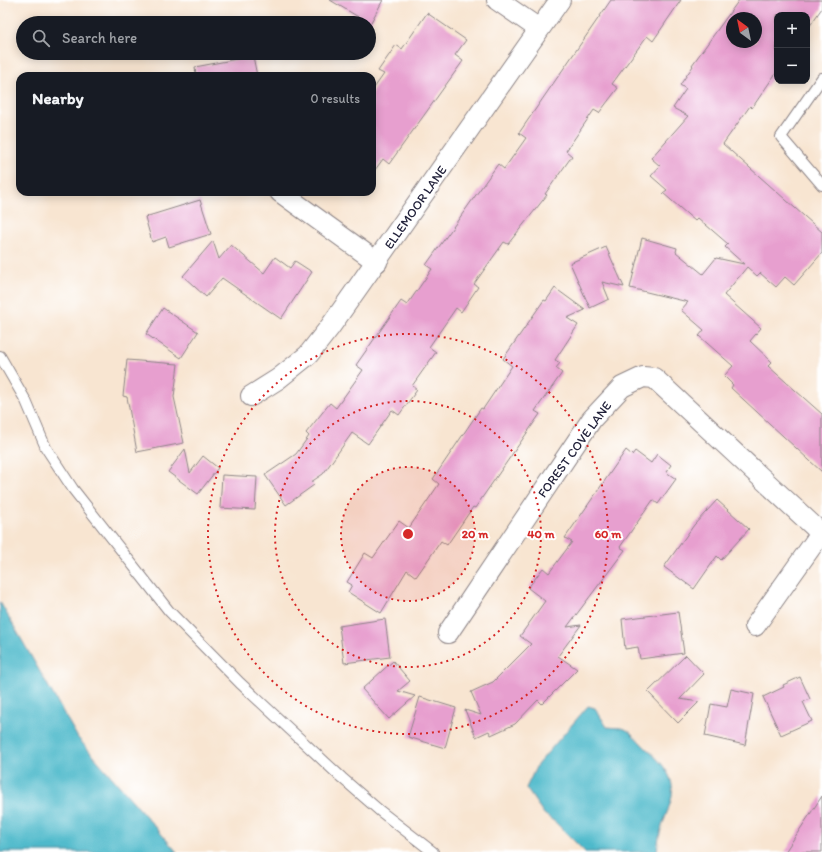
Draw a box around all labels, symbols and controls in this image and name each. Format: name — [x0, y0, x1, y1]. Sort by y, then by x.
north arrow — [726, 12, 762, 48]
map controls — [774, 12, 810, 84]
button: + — [774, 12, 810, 48]
search box — [16, 16, 376, 60]
icon: search — [30, 27, 52, 49]
text: Search here — [62, 29, 137, 47]
button: − — [774, 48, 810, 84]
text: Nearby — [32, 88, 84, 108]
text: 0 results — [310, 91, 360, 106]
street label: ELLEMOOR LANE — [381, 163, 450, 252]
street label: FOREST COVE LANE — [534, 398, 614, 500]
centre of rings — [401, 527, 415, 541]
text: 20 m — [462, 527, 489, 541]
text: 40 m — [527, 527, 556, 541]
text: 60 m — [595, 527, 622, 541]

